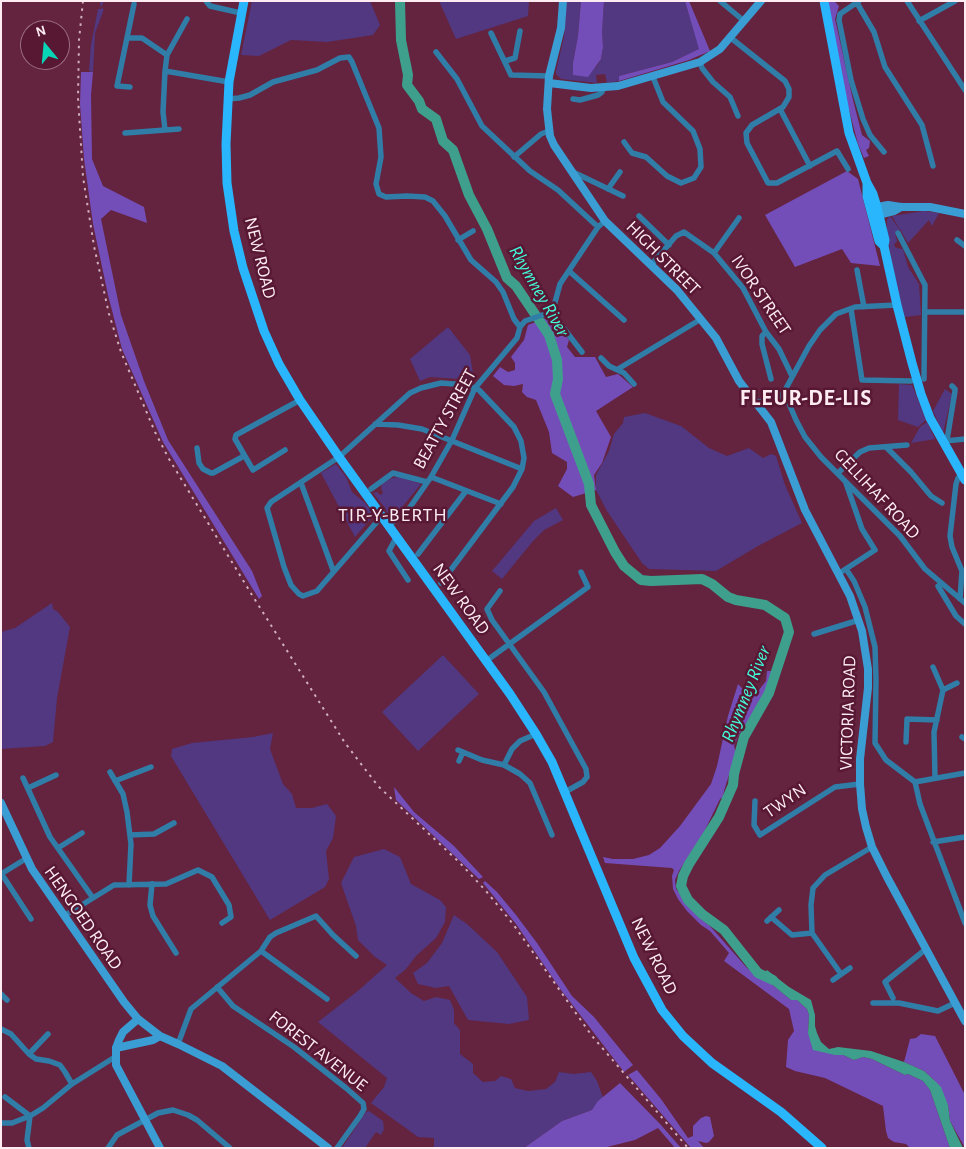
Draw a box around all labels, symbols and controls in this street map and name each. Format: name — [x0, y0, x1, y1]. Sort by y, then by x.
north arrow — [20, 20, 70, 70]
text: N — [34, 23, 48, 40]
street label: NEW ROAD — [239, 215, 281, 301]
street label: HIGH STREET — [621, 216, 705, 300]
water label: Rhymney River — [504, 241, 574, 341]
street label: IVOR STREET — [726, 251, 796, 339]
street label: BEATTY STREET — [409, 365, 481, 473]
district label: FLEUR-DE-LIS — [738, 385, 874, 411]
street label: GELLIHAF ROAD — [830, 444, 924, 544]
district label: TIR-Y-BERTH — [337, 503, 449, 527]
street label: NEW ROAD — [428, 559, 494, 639]
water label: Rhymney River — [716, 643, 776, 745]
street label: VICTORIA ROAD — [835, 655, 861, 771]
street label: TWYN — [760, 779, 810, 823]
street label: HENGOED ROAD — [39, 862, 127, 974]
street label: NEW ROAD — [626, 914, 682, 998]
street label: FOREST AVENUE — [264, 1006, 372, 1096]

